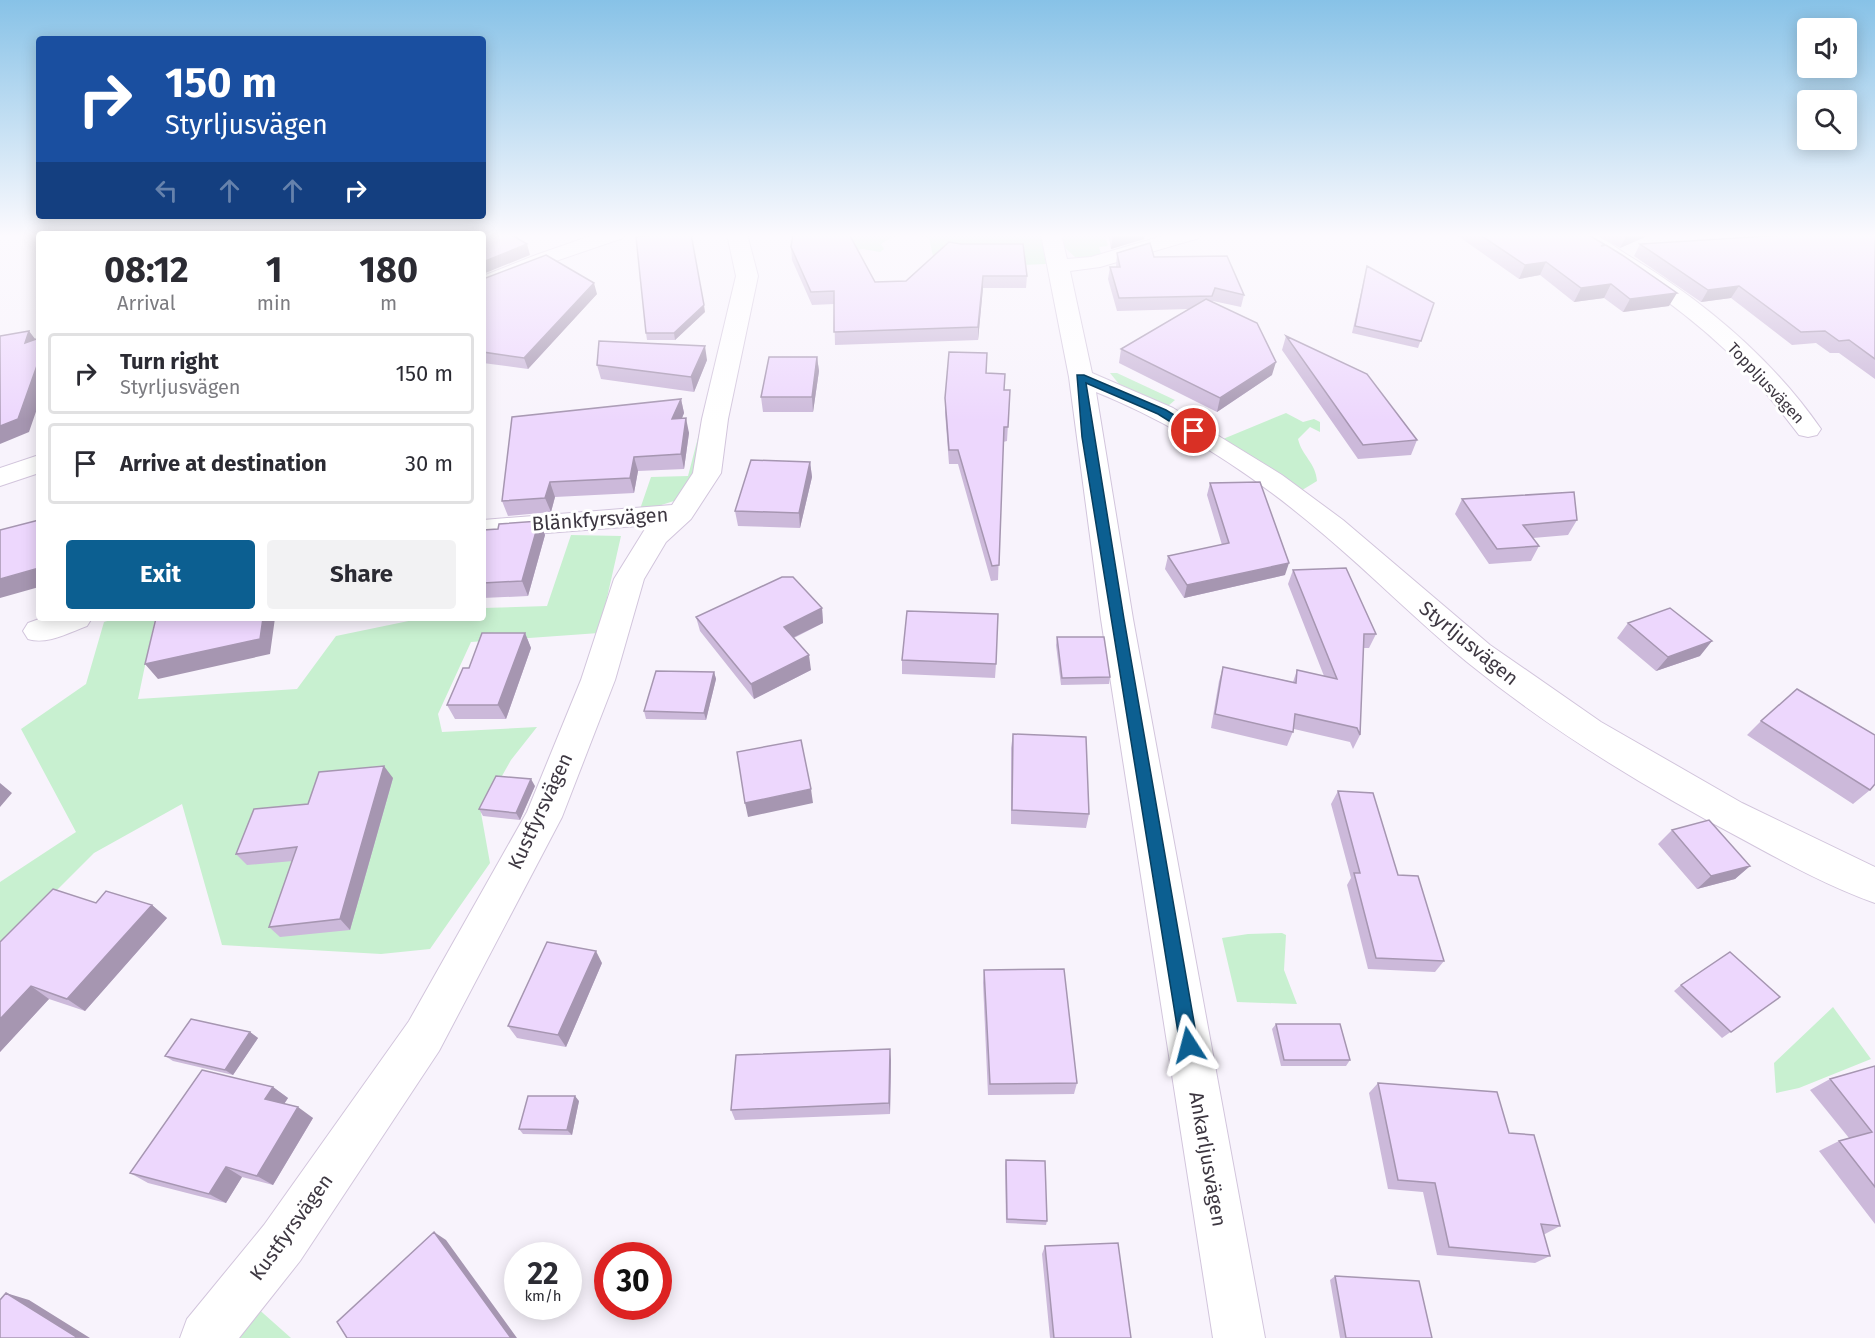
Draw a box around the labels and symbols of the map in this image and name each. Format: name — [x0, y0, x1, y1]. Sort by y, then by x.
street label: Toppljusvägen — [1724, 339, 1808, 427]
pin — [1168, 405, 1219, 456]
street label: Blänkfyrsvägen — [531, 502, 669, 536]
street label: Styrljusvägen — [1415, 596, 1523, 690]
street label: Kustfyrsvägen — [503, 749, 577, 873]
position arrow — [1157, 1013, 1221, 1077]
street label: Ankarljusvägen — [1184, 1090, 1232, 1228]
street label: Kustfyrsvägen — [244, 1169, 338, 1285]
speed limit sign: 30 — [594, 1242, 672, 1320]

